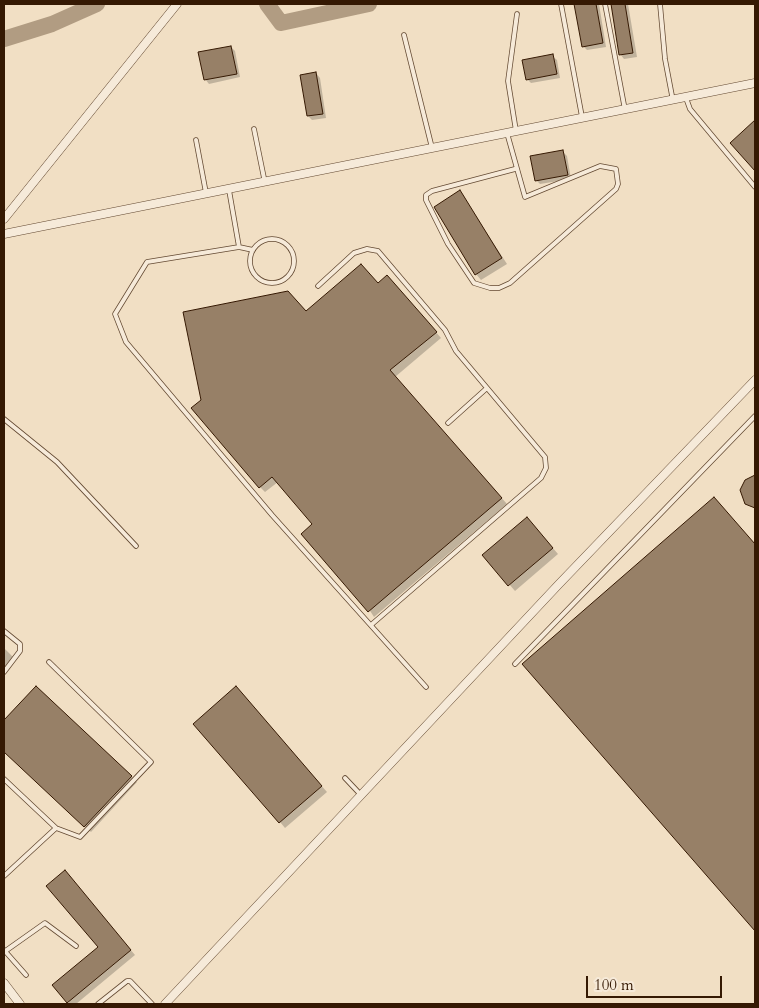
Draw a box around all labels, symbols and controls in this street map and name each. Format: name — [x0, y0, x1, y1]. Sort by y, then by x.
scale bar — [589, 966, 725, 998]
text: 100 m — [594, 975, 634, 995]

